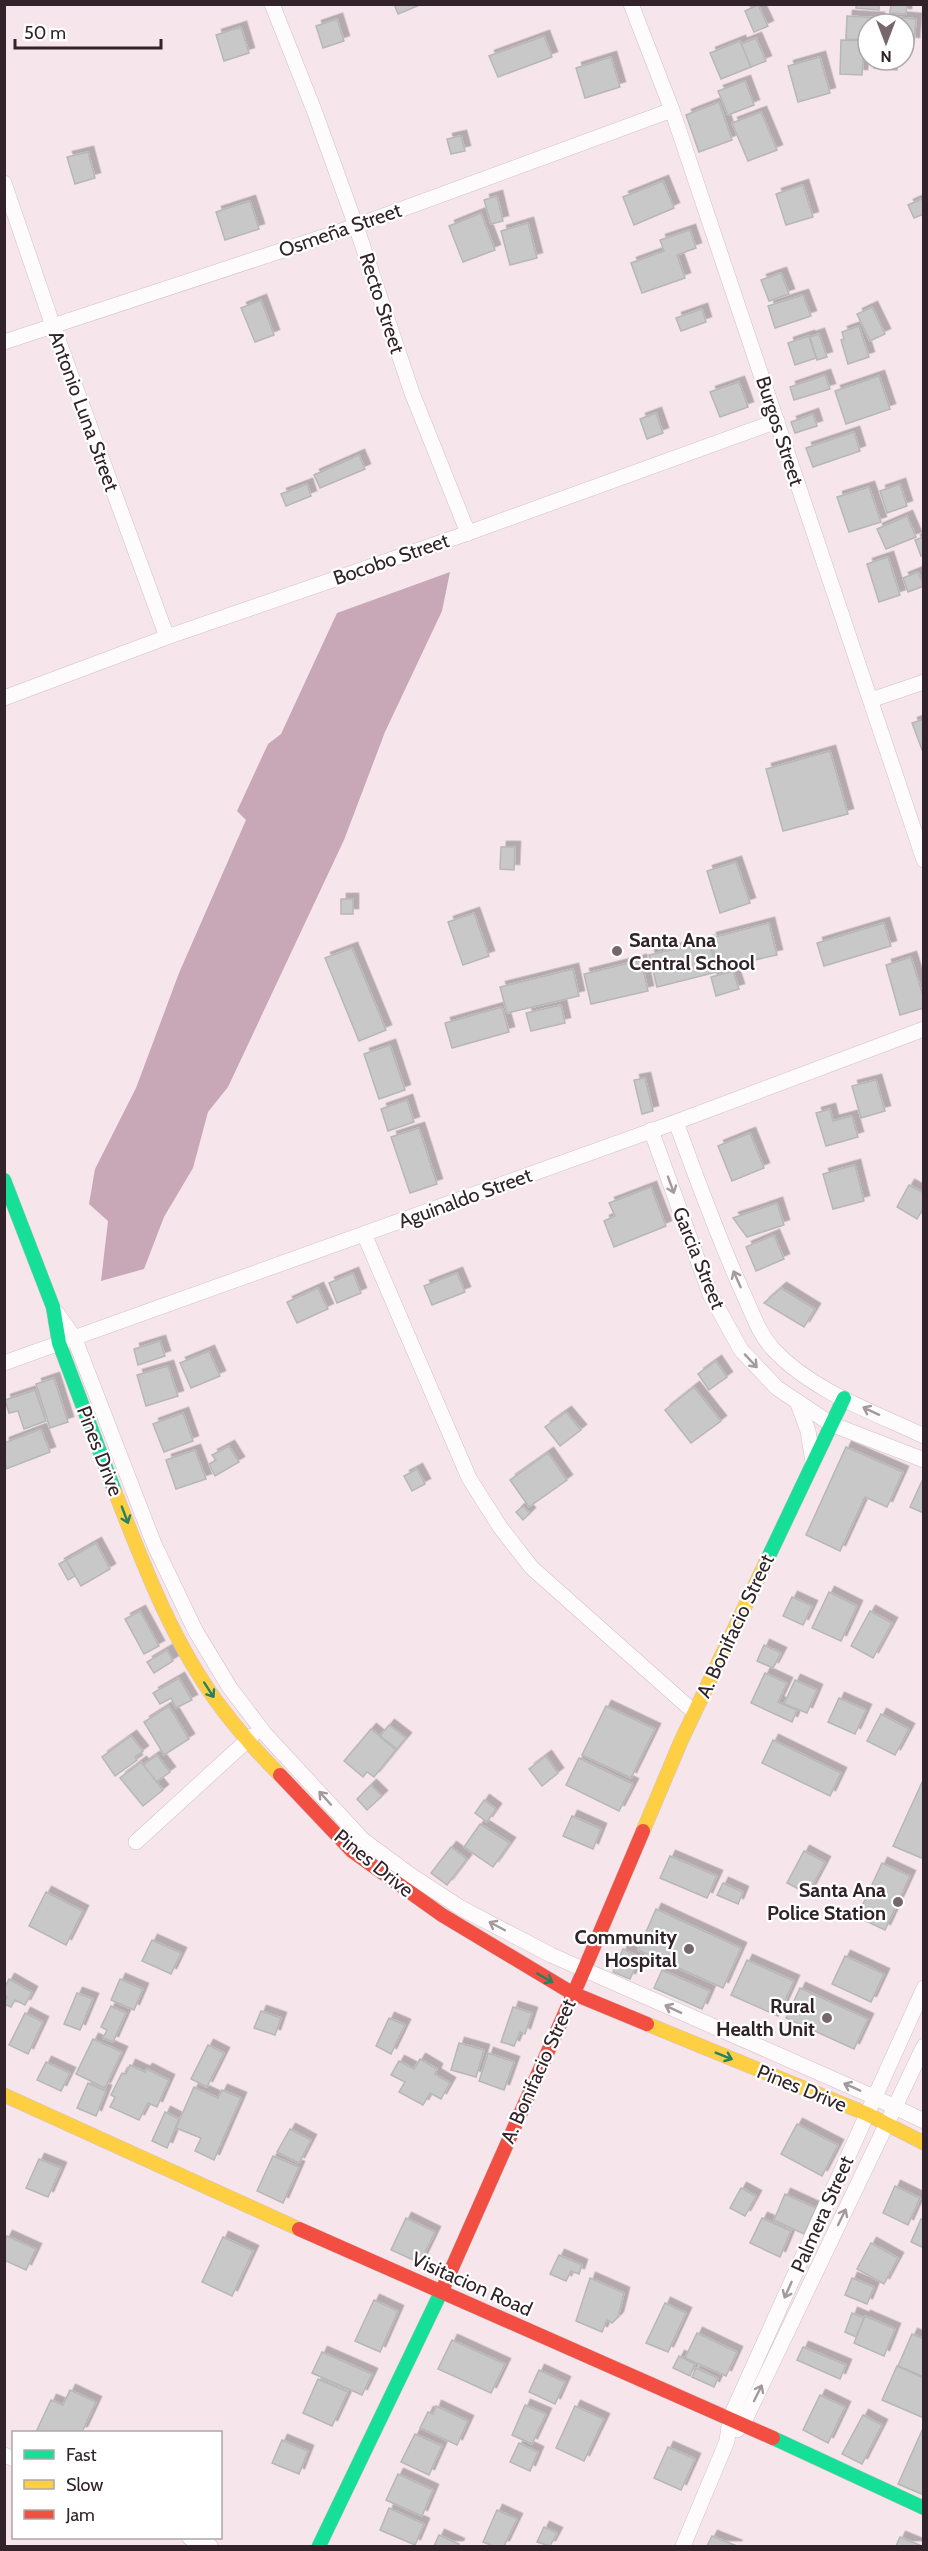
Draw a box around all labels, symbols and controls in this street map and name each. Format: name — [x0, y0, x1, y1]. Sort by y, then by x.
scale bar — [15, 12, 160, 50]
north arrow — [856, 12, 916, 72]
text: 50 m — [24, 22, 66, 44]
text: N — [880, 47, 892, 66]
street label: Osmeña Street — [276, 198, 405, 262]
street label: Recto Street — [354, 250, 410, 357]
street label: Antonio Luna Street — [44, 328, 124, 495]
street label: Burgos Street — [751, 373, 809, 489]
street label: Bocobo Street — [330, 528, 452, 590]
place label: Santa Ana Central School — [629, 928, 755, 975]
marker: Santa Ana Central School — [610, 944, 624, 958]
street label: Aguinaldo Street — [395, 1163, 535, 1233]
one-way arrow — [666, 1175, 677, 1194]
street label: Garcia Street — [668, 1203, 730, 1313]
one-way arrow — [730, 1271, 742, 1289]
one-way arrow — [744, 1353, 758, 1368]
street label: Pines Drive — [72, 1403, 128, 1499]
one-way arrow — [862, 1404, 880, 1416]
one-way arrow — [120, 1505, 131, 1524]
street label: A. Bonifacio Street — [691, 1550, 779, 1702]
one-way arrow — [203, 1681, 215, 1698]
one-way arrow — [318, 1790, 332, 1805]
street label: Pines Drive — [330, 1824, 418, 1902]
place label: Santa Ana Police Station — [767, 1878, 886, 1925]
marker: Santa Ana Police Station — [891, 1895, 905, 1909]
one-way arrow — [488, 1920, 506, 1931]
place label: Community Hospital — [574, 1925, 677, 1972]
marker: Community Hospital — [682, 1942, 696, 1956]
one-way arrow — [536, 1972, 553, 1984]
place label: Rural Health Unit — [716, 1994, 815, 2041]
street label: A. Bonifacio Street — [495, 1995, 581, 2147]
one-way arrow — [665, 2003, 683, 2014]
marker: Rural Health Unit — [820, 2011, 834, 2025]
one-way arrow — [714, 2051, 733, 2062]
street label: Pines Drive — [754, 2059, 850, 2117]
one-way arrow — [843, 2081, 861, 2093]
street label: Palmera Street — [786, 2152, 858, 2276]
one-way arrow — [837, 2208, 849, 2226]
street label: Visitacion Road — [408, 2247, 536, 2321]
one-way arrow — [781, 2280, 793, 2298]
one-way arrow — [753, 2384, 765, 2402]
legend — [12, 2431, 222, 2539]
text: Fast — [66, 2444, 97, 2466]
text: Slow — [66, 2474, 103, 2496]
text: Jam — [65, 2504, 95, 2526]

